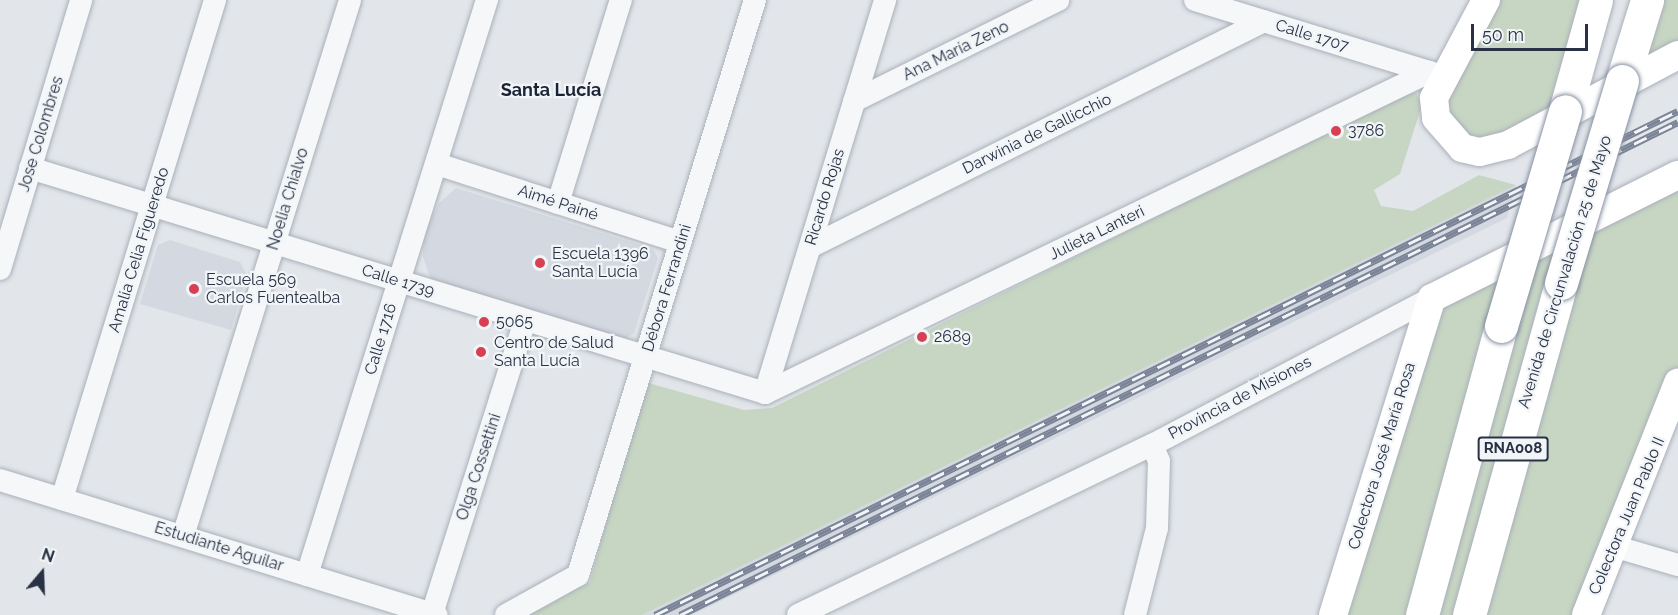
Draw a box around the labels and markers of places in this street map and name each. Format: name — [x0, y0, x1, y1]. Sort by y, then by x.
place label: 3786 — [1348, 121, 1384, 141]
marker: 3786 — [1329, 124, 1343, 138]
place label: Escuela 1396 Santa Lucía — [552, 244, 649, 282]
marker: Escuela 1396 Santa Lucía — [533, 256, 547, 270]
place label: Escuela 569 Carlos Fuentealba — [206, 270, 340, 308]
marker: Escuela 569 Carlos Fuentealba — [187, 282, 201, 296]
place label: 5065 — [496, 312, 533, 332]
marker: 5065 — [477, 315, 491, 329]
place label: 2689 — [934, 327, 971, 347]
marker: 2689 — [915, 330, 929, 344]
place label: Centro de Salud Santa Lucía — [494, 333, 614, 371]
marker: Centro de Salud Santa Lucía — [472, 343, 490, 361]

